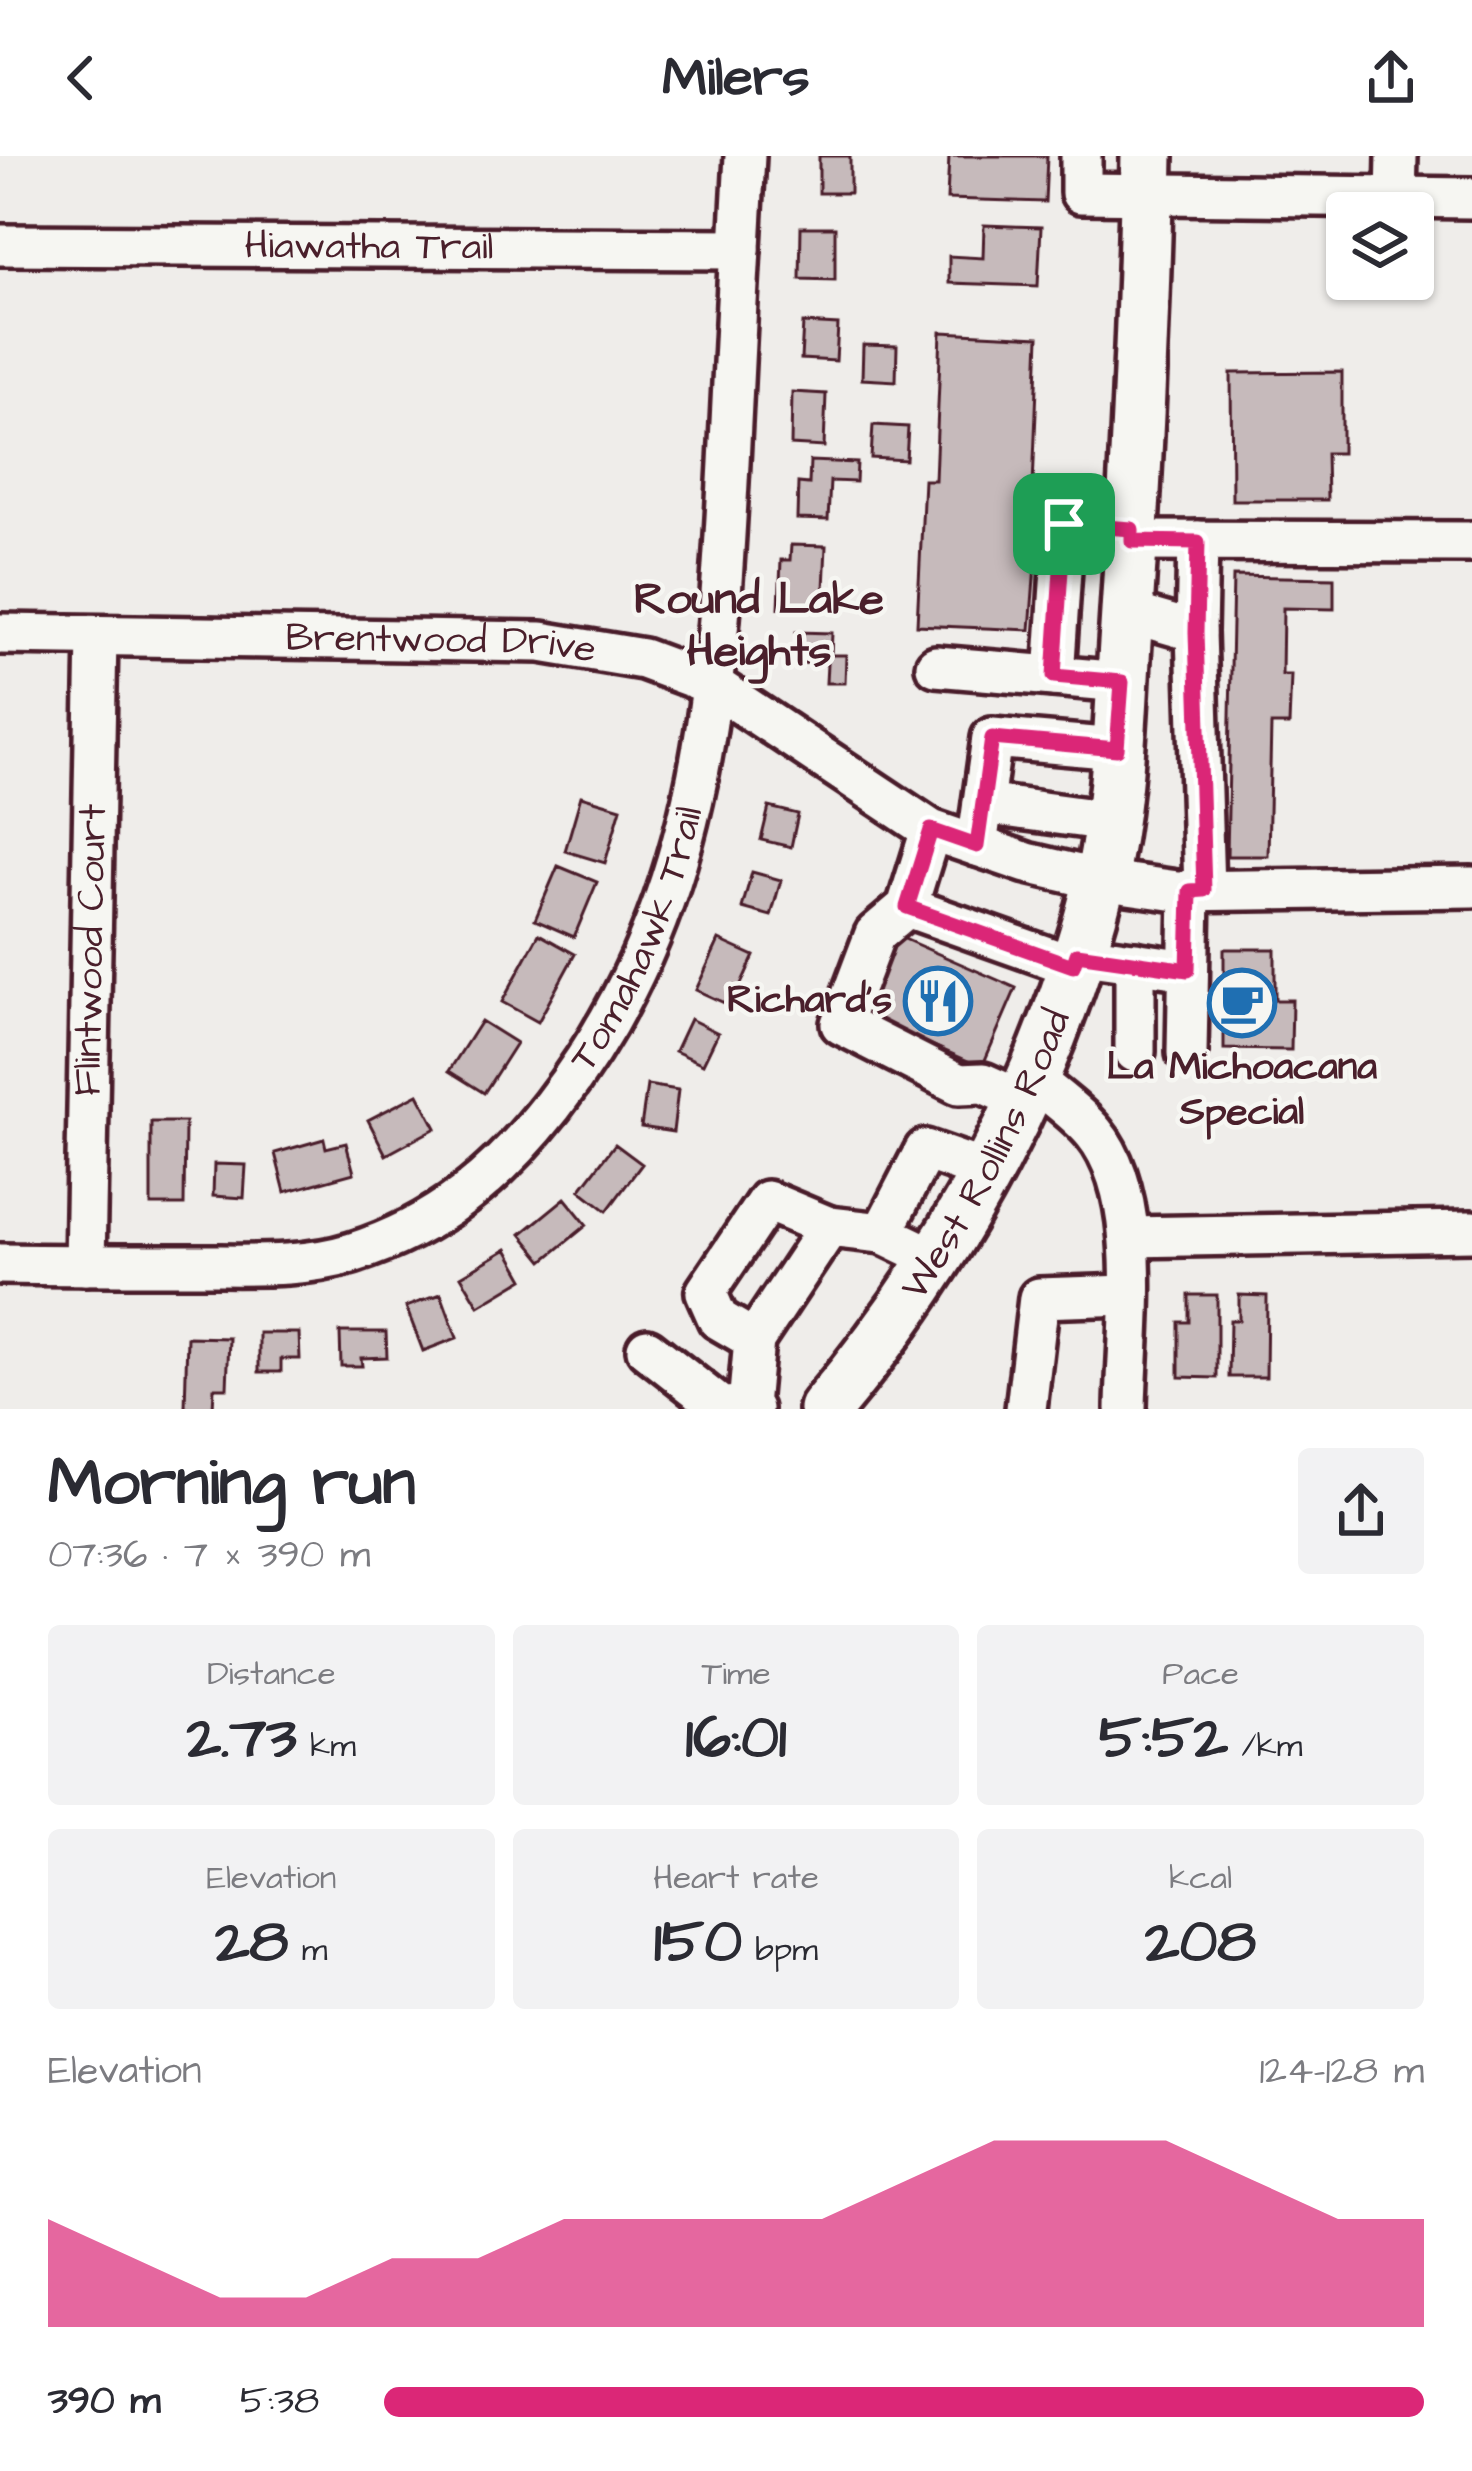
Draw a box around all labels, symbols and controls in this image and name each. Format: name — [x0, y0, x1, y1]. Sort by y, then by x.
text: Milers — [662, 41, 810, 116]
icon: back — [48, 45, 114, 111]
icon: share — [1358, 45, 1424, 111]
map controls — [1326, 192, 1434, 300]
button: layers — [1326, 192, 1434, 300]
street label: Hiawatha Trail — [244, 219, 494, 275]
pin — [1013, 473, 1115, 575]
icon: arrive — [1031, 491, 1097, 557]
district label: Round Lake Heights — [634, 569, 884, 684]
street label: Brentwood Drive — [285, 611, 600, 678]
street label: Tomahawk Trail — [557, 801, 717, 1082]
street label: Flintwood Court — [61, 803, 121, 1097]
restaurant icon: Richard's — [903, 966, 973, 1036]
cafe icon: La Michoacana Special — [1207, 968, 1277, 1038]
place label: Richard's — [727, 974, 892, 1028]
street label: West Rollins Road — [889, 1002, 1085, 1311]
place label: La Michoacana Special — [1107, 1041, 1377, 1140]
text: Morning run — [48, 1438, 416, 1530]
button: share — [1298, 1448, 1424, 1574]
text: 07:36 · 7 × 390 m — [48, 1529, 370, 1583]
text: Distance — [207, 1651, 335, 1697]
text: Time — [701, 1651, 771, 1697]
text: Pace — [1162, 1651, 1239, 1697]
text: 2.73 — [187, 1697, 297, 1780]
text: 16:01 — [686, 1697, 786, 1780]
text: 5:52 — [1099, 1697, 1228, 1780]
text: km — [297, 1723, 356, 1769]
text: /km — [1228, 1723, 1302, 1769]
text: Elevation — [206, 1855, 336, 1901]
text: Heart rate — [653, 1855, 819, 1901]
text: kcal — [1169, 1855, 1232, 1901]
text: 28 — [215, 1901, 289, 1984]
text: 150 — [654, 1901, 742, 1984]
text: 208 — [1145, 1901, 1256, 1984]
text: m — [289, 1927, 327, 1973]
text: bpm — [742, 1927, 818, 1973]
text: Elevation — [48, 2045, 202, 2099]
text: 124–128 m — [1259, 2045, 1424, 2099]
text: 390 m — [48, 2375, 161, 2429]
text: 5:38 — [240, 2375, 319, 2429]

